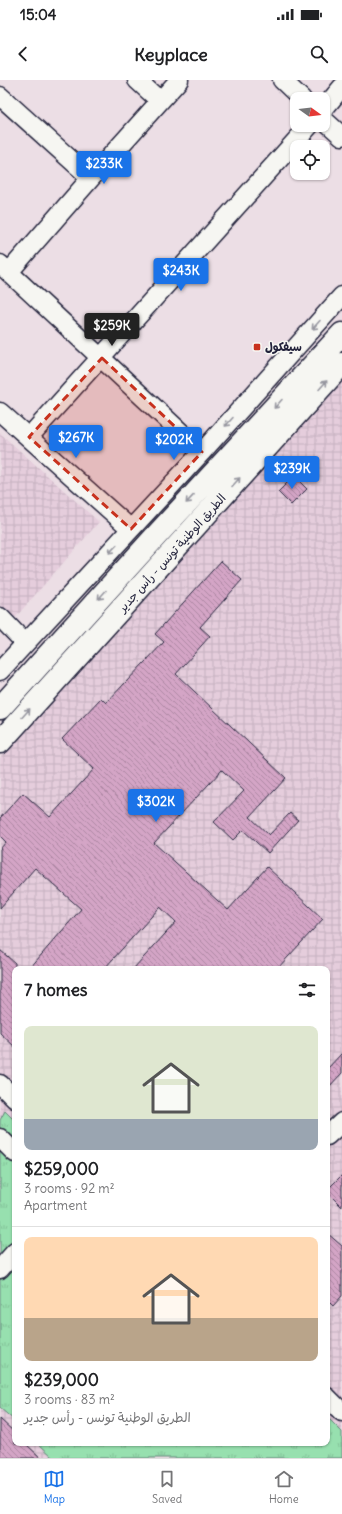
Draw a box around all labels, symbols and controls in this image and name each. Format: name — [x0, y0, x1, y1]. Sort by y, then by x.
text: 15:04 — [20, 5, 57, 24]
icon: back — [12, 43, 34, 65]
text: Keyplace — [134, 43, 208, 66]
icon: search — [308, 43, 330, 65]
north arrow — [290, 92, 330, 132]
map controls — [290, 92, 330, 180]
button: locate — [290, 140, 330, 180]
pin: $233K — [76, 151, 132, 185]
text: $233K — [85, 155, 123, 172]
pin: $243K — [153, 258, 209, 292]
text: $243K — [162, 262, 200, 279]
pin: $259K — [84, 313, 140, 347]
text: $259K — [93, 317, 131, 334]
one-way arrow — [311, 320, 320, 330]
place label: سيفكول — [265, 339, 302, 355]
marker: سيفكول — [252, 342, 262, 352]
one-way arrow — [318, 380, 327, 390]
one-way arrow — [273, 399, 283, 409]
one-way arrow — [224, 417, 234, 427]
pin: $267K — [48, 425, 104, 459]
pin: $202K — [146, 427, 202, 461]
text: $267K — [58, 429, 94, 446]
text: $202K — [155, 431, 193, 448]
pin: $239K — [264, 456, 320, 490]
text: $239K — [273, 460, 311, 477]
one-way arrow — [231, 477, 241, 487]
street label: الطريق الوطنية تونس - رأس جدير — [114, 490, 229, 616]
one-way arrow — [185, 494, 194, 504]
one-way arrow — [109, 543, 118, 553]
one-way arrow — [97, 590, 107, 600]
one-way arrow — [21, 708, 31, 718]
pin: $302K — [128, 789, 184, 823]
text: $302K — [137, 793, 175, 810]
text: 7 homes — [24, 979, 88, 1001]
icon: filters — [296, 979, 318, 1001]
icon: home — [135, 1052, 207, 1124]
text: $259,000 — [24, 1158, 99, 1180]
text: 3 rooms · 92 m² — [24, 1180, 115, 1197]
text: Apartment — [24, 1197, 87, 1214]
icon: home — [135, 1263, 207, 1335]
text: $239,000 — [24, 1369, 99, 1391]
text: 3 rooms · 83 m² — [24, 1391, 115, 1408]
text: الطريق الوطنية تونس - رأس جدير — [24, 1409, 191, 1426]
tab: Map — [43, 1468, 65, 1506]
tab: Saved — [152, 1468, 182, 1506]
tab: Home — [269, 1468, 299, 1506]

